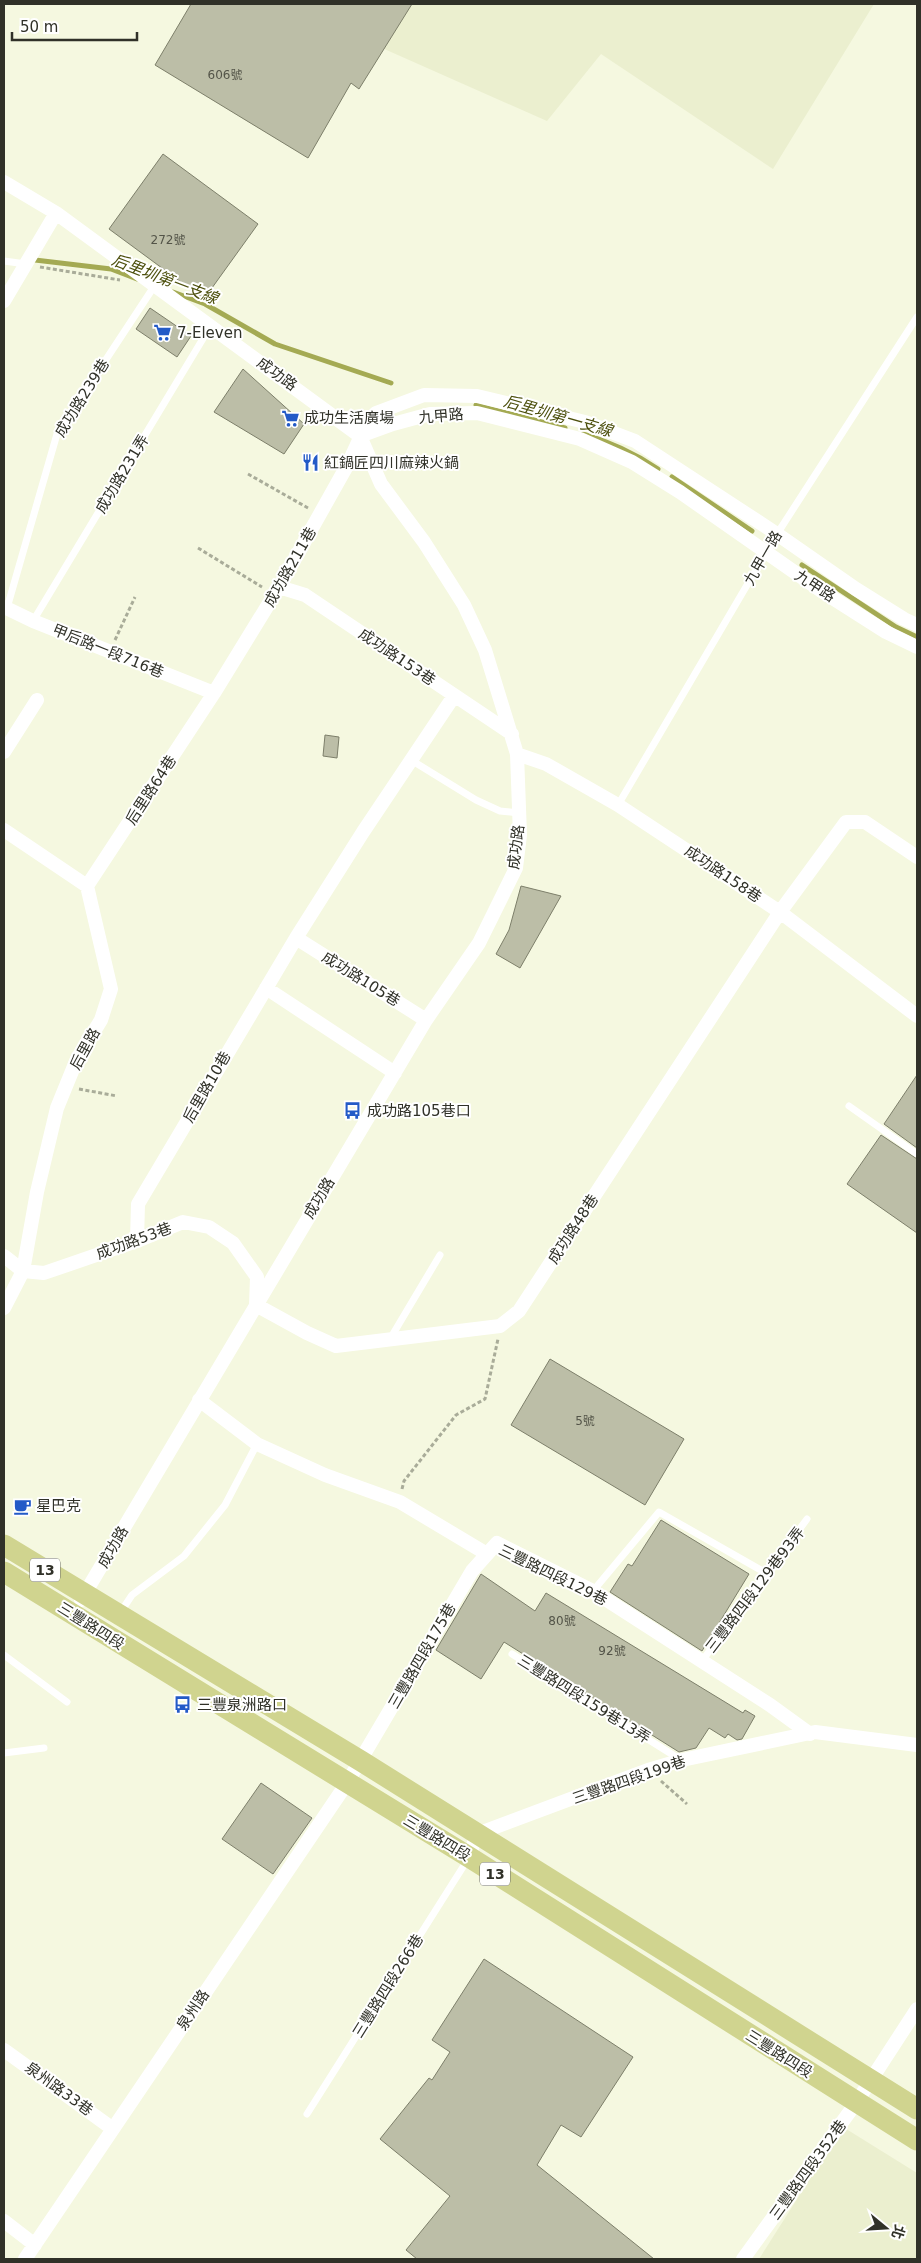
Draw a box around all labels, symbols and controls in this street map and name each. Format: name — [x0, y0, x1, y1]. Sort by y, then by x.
scale bar — [12, 10, 138, 42]
text: 50 m — [20, 18, 58, 36]
house number: 606號 — [208, 68, 242, 82]
house number: 272號 — [151, 233, 185, 247]
water label: 后里圳第一支線 — [109, 250, 223, 309]
supermarket icon: 7-Eleven — [153, 323, 173, 343]
place label: 7-Eleven — [177, 324, 242, 342]
street label: 成功路 — [254, 353, 300, 395]
street label: 成功路239巷 — [51, 356, 113, 440]
water label: 后里圳第一支線 — [502, 391, 616, 441]
street label: 九甲路 — [418, 405, 464, 427]
supermarket icon: 成功生活廣場 — [280, 408, 300, 428]
place label: 成功生活廣場 — [304, 409, 394, 427]
street label: 成功路231弄 — [91, 431, 153, 517]
restaurant icon: 紅鍋匠四川麻辣火鍋 — [300, 453, 320, 473]
place label: 紅鍋匠四川麻辣火鍋 — [324, 454, 459, 472]
street label: 成功路211巷 — [260, 524, 320, 610]
street label: 九甲一路 — [740, 528, 786, 588]
street label: 九甲路 — [791, 566, 839, 606]
street label: 甲后路一段716巷 — [50, 620, 166, 682]
street label: 成功路153巷 — [355, 625, 439, 689]
street label: 后里路64巷 — [122, 752, 180, 828]
street label: 成功路 — [504, 824, 528, 870]
street label: 成功路158巷 — [681, 842, 765, 906]
street label: 成功路105巷 — [319, 948, 403, 1010]
street label: 后里路 — [66, 1025, 104, 1073]
street label: 后里路10巷 — [179, 1048, 235, 1126]
bus stop icon: 成功路105巷口 — [343, 1101, 363, 1121]
place label: 成功路105巷口 — [367, 1102, 471, 1120]
street label: 成功路 — [300, 1174, 338, 1222]
street label: 成功路48巷 — [544, 1191, 602, 1267]
street label: 成功路53巷 — [94, 1219, 174, 1263]
house number: 5號 — [575, 1414, 595, 1428]
cafe icon: 星巴克 — [12, 1496, 32, 1516]
place label: 星巴克 — [36, 1497, 81, 1515]
street label: 成功路 — [94, 1523, 132, 1571]
street label: 三豐路四段129巷93弄 — [702, 1524, 808, 1656]
street label: 三豐路四段129巷 — [496, 1541, 610, 1609]
road number: 13 — [30, 1558, 60, 1582]
street label: 三豐路四段 — [54, 1598, 128, 1654]
street label: 三豐路四段175巷 — [385, 1600, 459, 1712]
house number: 80號 — [548, 1614, 576, 1628]
house number: 92號 — [598, 1644, 626, 1658]
street label: 三豐路四段159巷13弄 — [514, 1651, 654, 1747]
bus stop icon: 三豐泉洲路口 — [173, 1695, 193, 1715]
place label: 三豐泉洲路口 — [197, 1696, 287, 1714]
street label: 三豐路四段199巷 — [570, 1752, 688, 1808]
street label: 三豐路四段 — [400, 1811, 474, 1865]
road number: 13 — [480, 1862, 510, 1886]
street label: 三豐路四段266巷 — [349, 1931, 427, 2041]
street label: 泉州路 — [173, 1986, 213, 2034]
street label: 三豐路四段 — [742, 2026, 816, 2082]
street label: 泉州路33巷 — [22, 2058, 96, 2120]
street label: 三豐路四段352巷 — [766, 2117, 850, 2223]
north arrow — [861, 2203, 911, 2253]
text: 北 — [889, 2223, 908, 2241]

